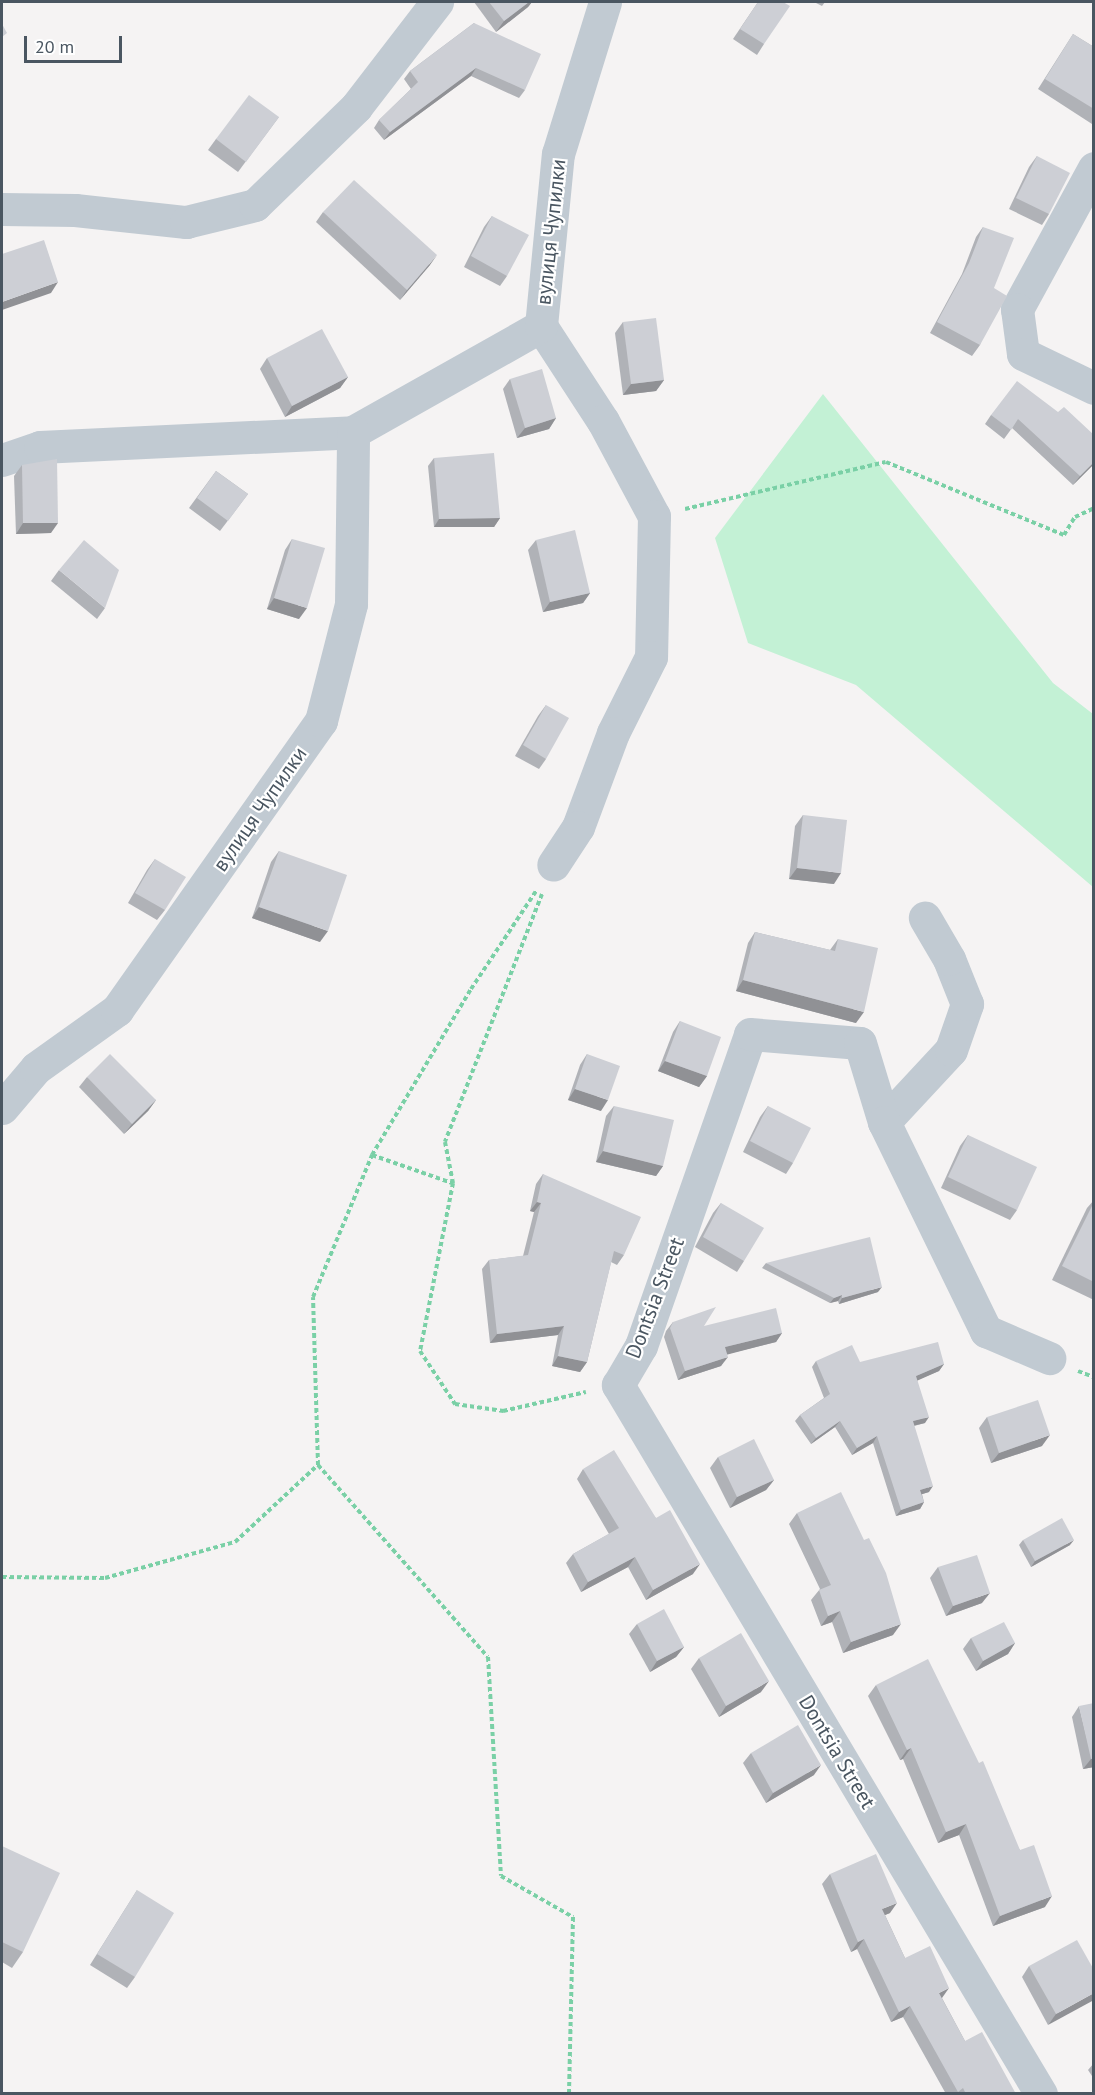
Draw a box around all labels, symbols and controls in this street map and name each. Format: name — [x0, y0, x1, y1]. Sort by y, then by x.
scale bar — [27, 24, 124, 62]
text: 20 m — [35, 35, 74, 58]
street label: вулиця Чупилки — [531, 158, 571, 306]
street label: вулиця Чупилки — [208, 742, 312, 876]
street label: Dontsia Street — [620, 1234, 690, 1362]
street label: Dontsia Street — [793, 1691, 881, 1813]

